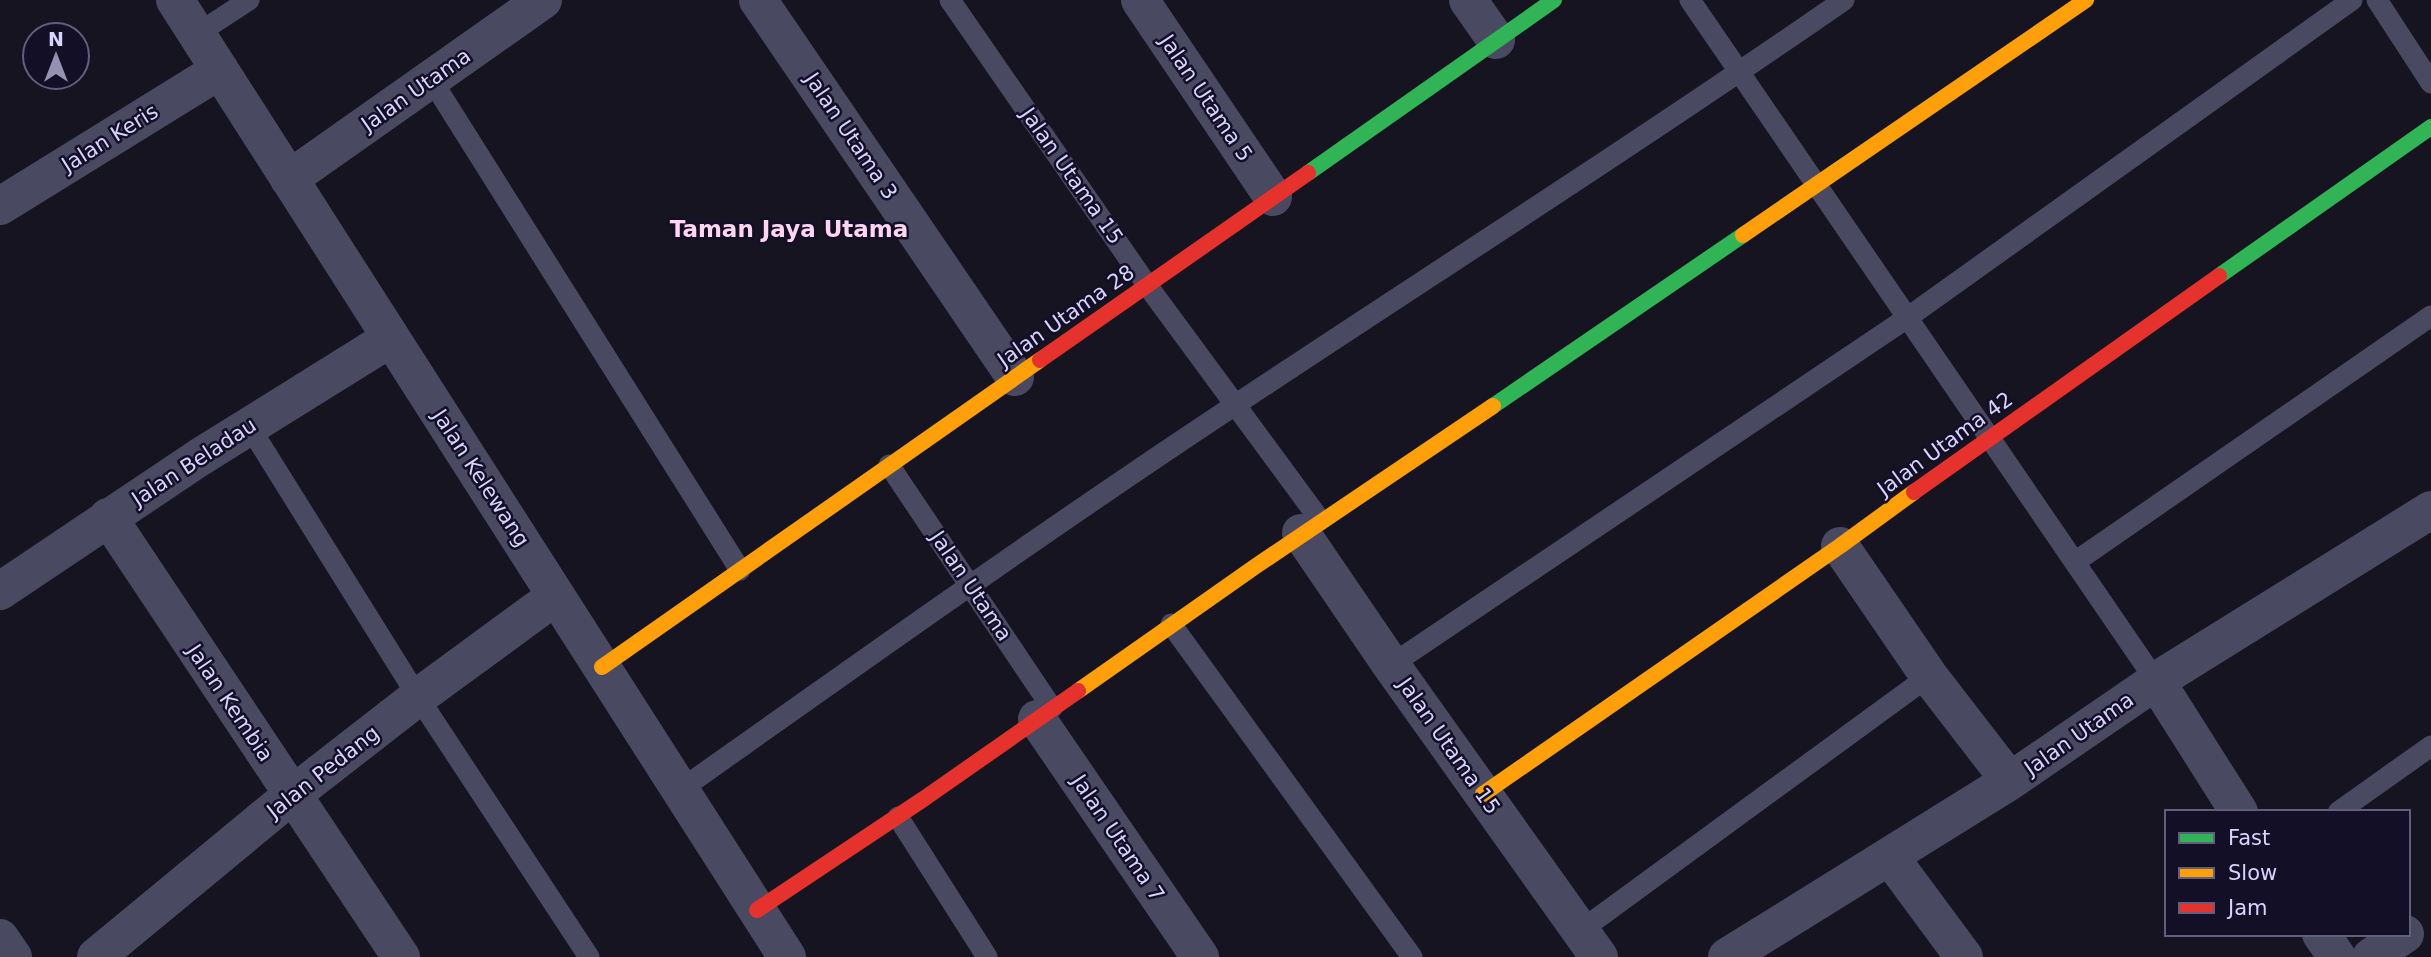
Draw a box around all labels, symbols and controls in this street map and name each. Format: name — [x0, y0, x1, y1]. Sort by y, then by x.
north arrow — [21, 21, 91, 91]
text: N — [48, 28, 64, 50]
street label: Jalan Utama 5 — [1154, 28, 1257, 166]
street label: Jalan Utama — [355, 44, 475, 138]
street label: Jalan Utama 3 — [799, 66, 902, 204]
street label: Jalan Keris — [56, 99, 162, 178]
street label: Jalan Utama 15 — [1015, 102, 1128, 249]
district label: Taman Jaya Utama — [670, 216, 908, 242]
street label: Jalan Utama 28 — [992, 260, 1139, 373]
street label: Jalan Utama 42 — [1871, 387, 2017, 502]
street label: Jalan Kelewang — [427, 403, 534, 551]
street label: Jalan Beladau — [126, 413, 261, 512]
street label: Jalan Utama — [924, 525, 1017, 646]
street label: Jalan Kembia — [181, 638, 278, 766]
street label: Jalan Utama 15 — [1392, 672, 1505, 819]
street label: Jalan Utama — [2018, 688, 2138, 782]
street label: Jalan Pedang — [261, 721, 384, 824]
street label: Jalan Utama 7 — [1066, 768, 1169, 906]
legend — [2165, 810, 2410, 936]
text: Fast — [2228, 826, 2270, 850]
text: Slow — [2228, 861, 2277, 885]
text: Jam — [2226, 896, 2268, 920]

